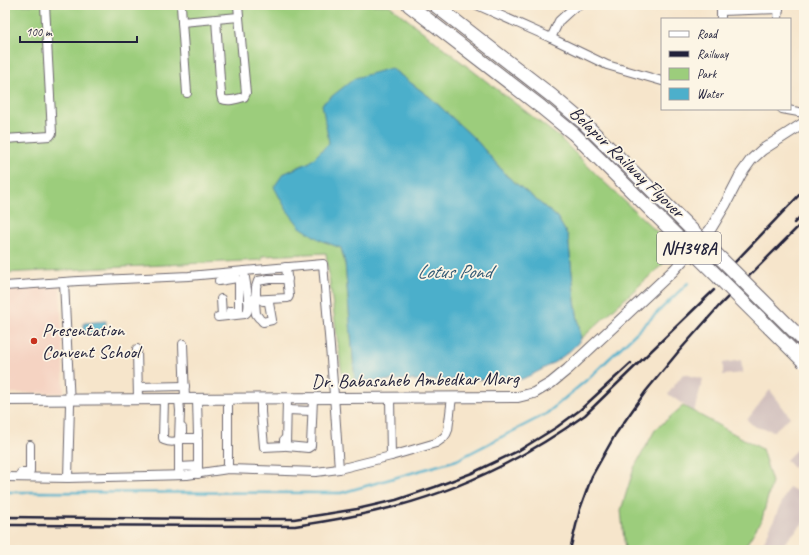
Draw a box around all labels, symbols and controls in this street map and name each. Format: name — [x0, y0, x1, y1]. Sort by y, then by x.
scale bar — [20, 18, 137, 44]
legend — [661, 18, 791, 110]
text: 100 m — [26, 24, 53, 40]
text: Road — [697, 26, 719, 42]
text: Railway — [697, 46, 729, 62]
text: Park — [697, 66, 718, 82]
text: Water — [697, 86, 725, 102]
street label: Belapur Railway Flyover — [564, 101, 691, 225]
road number: NH348A — [657, 232, 721, 264]
water label: Lotus Pond — [417, 259, 497, 284]
place label: Presentation Convent School — [42, 318, 143, 364]
marker: Presentation Convent School — [29, 336, 39, 346]
street label: Dr. Babasaheb Ambedkar Marg — [311, 366, 520, 394]

